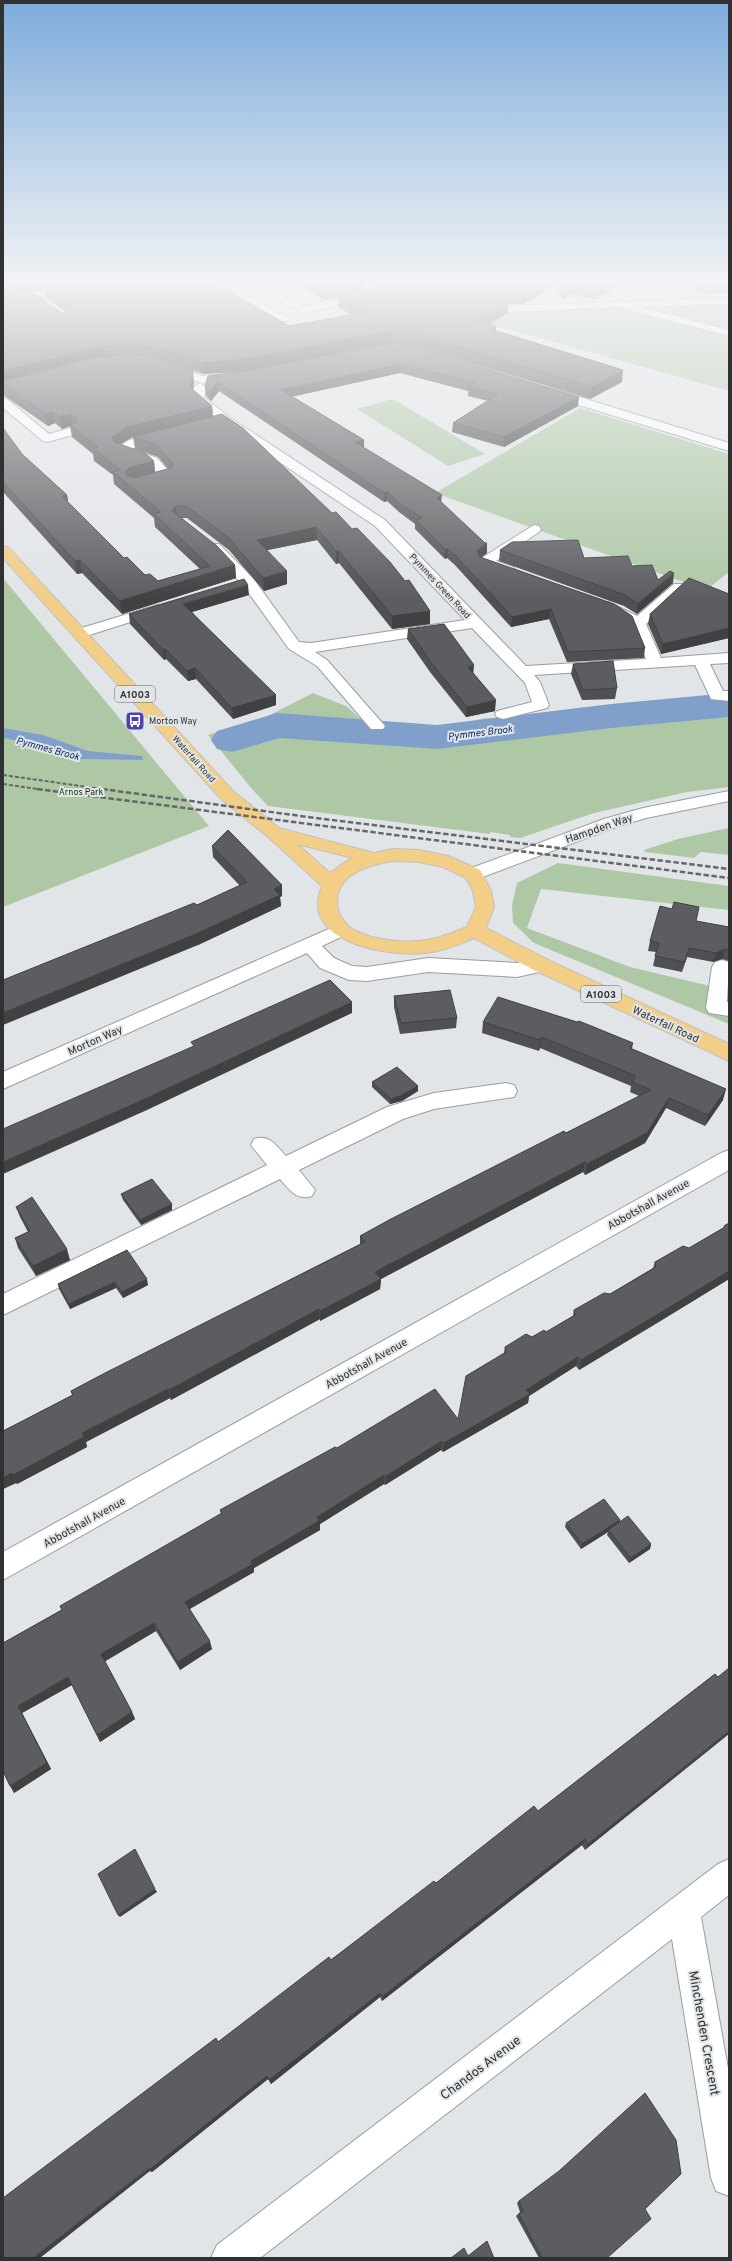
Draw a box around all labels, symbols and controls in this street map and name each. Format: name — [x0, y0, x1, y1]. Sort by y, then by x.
street label: Pymmes Green Road — [407, 552, 473, 621]
road number: A1003 — [115, 686, 155, 702]
bus stop icon: Morton Way — [124, 710, 146, 732]
place label: Morton Way — [149, 716, 197, 727]
water label: Pymmes Brook — [447, 723, 514, 744]
street label: Waterfall Road — [170, 734, 217, 785]
water label: Pymmes Brook — [14, 735, 82, 764]
park label: Arnos Park — [59, 787, 104, 798]
street label: Hampden Way — [564, 811, 635, 847]
road number: A1003 — [581, 986, 621, 1002]
street label: Waterfall Road — [630, 1003, 701, 1047]
street label: Morton Way — [66, 1023, 125, 1059]
street label: Abbotshall Avenue — [605, 1176, 692, 1233]
street label: Abbotshall Avenue — [323, 1335, 410, 1392]
street label: Abbotshall Avenue — [41, 1494, 128, 1551]
street label: Minchenden Crescent — [684, 1970, 722, 2097]
street label: Chandos Avenue — [438, 2033, 525, 2104]

